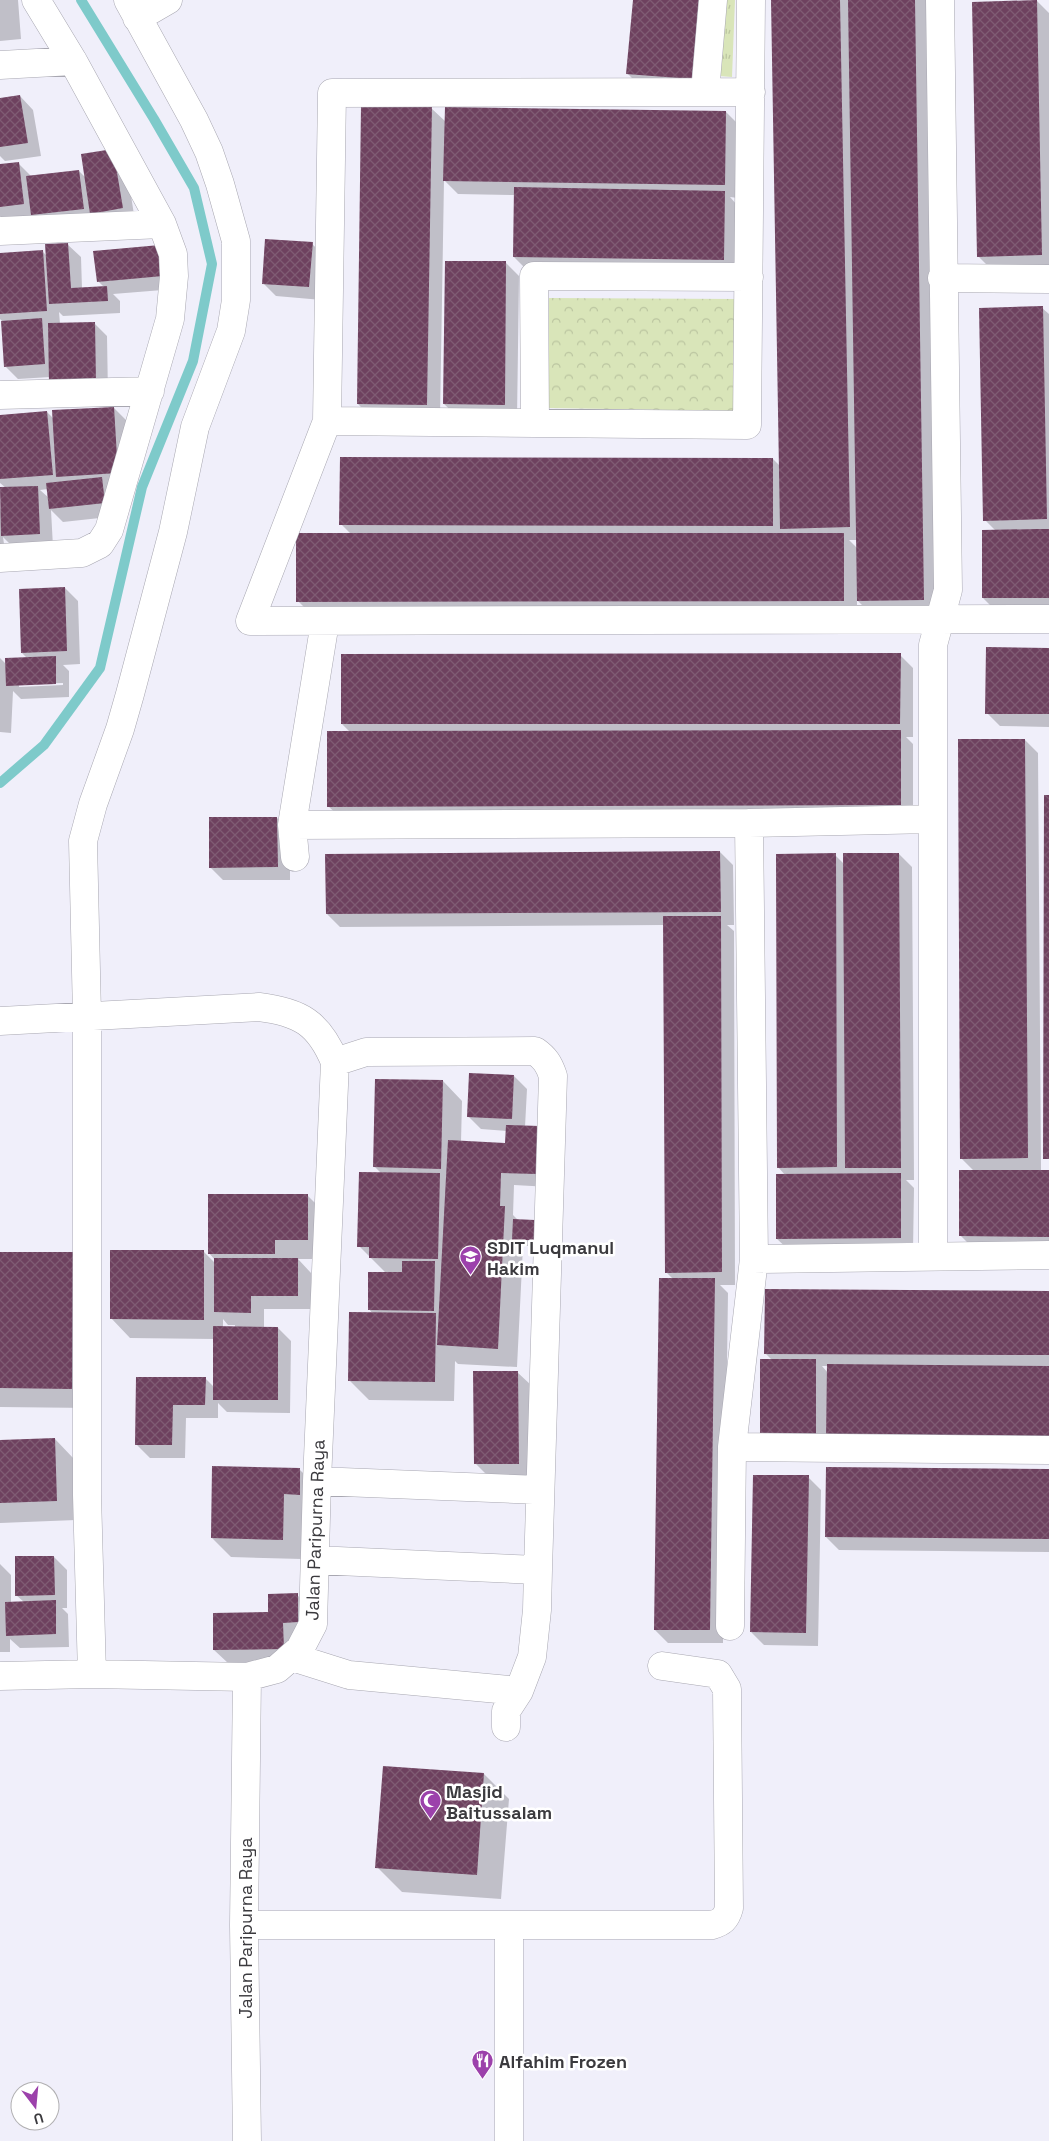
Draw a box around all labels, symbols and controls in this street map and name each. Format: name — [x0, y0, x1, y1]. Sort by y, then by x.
place label: SDIT Luqmanul Hakim — [487, 1236, 614, 1280]
school or university icon: SDIT Luqmanul Hakim — [459, 1245, 483, 1276]
street label: Jalan Paripurna Raya — [300, 1439, 330, 1621]
place label: Masjid Baitussalam — [446, 1780, 552, 1824]
mosque icon: Masjid Baitussalam — [418, 1789, 442, 1820]
street label: Jalan Paripurna Raya — [234, 1837, 257, 2019]
restaurant icon: Alfahim Frozen — [471, 2049, 495, 2080]
place label: Alfahim Frozen — [499, 2050, 627, 2073]
north arrow — [10, 2081, 60, 2131]
text: U — [32, 2109, 46, 2128]

